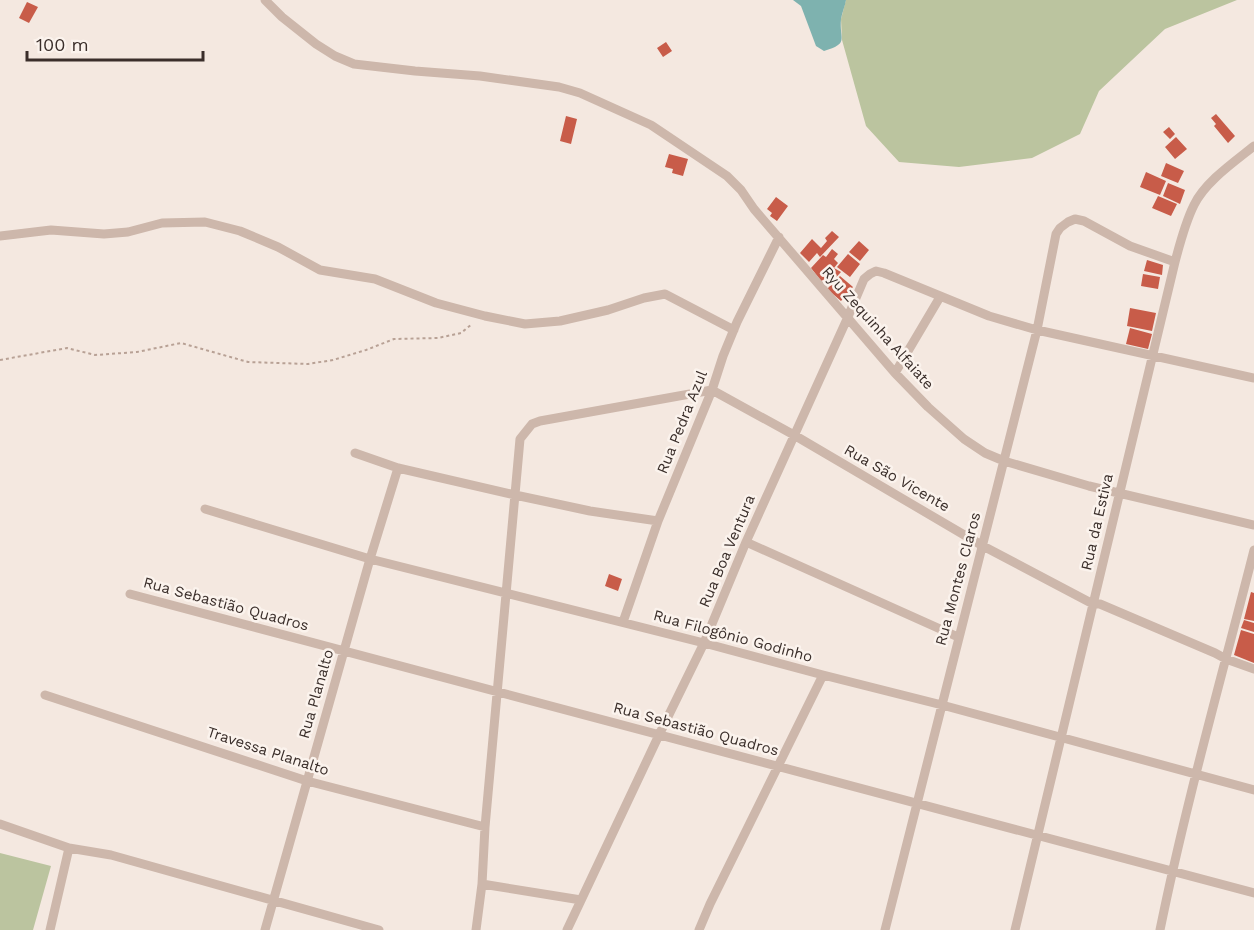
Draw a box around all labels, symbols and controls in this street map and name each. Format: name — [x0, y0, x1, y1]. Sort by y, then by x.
scale bar — [27, 24, 202, 62]
text: 100 m — [36, 34, 89, 55]
street label: Ryu Zequinha Alfaiate — [818, 263, 938, 393]
street label: Rua Pedra Azul — [653, 367, 711, 476]
street label: Rua São Vicente — [841, 441, 953, 515]
street label: Rua da Estiva — [1077, 471, 1117, 572]
street label: Rua Boa Ventura — [695, 491, 759, 610]
street label: Rua Montes Claros — [932, 510, 984, 648]
street label: Rua Sebastião Quadros — [141, 573, 311, 635]
street label: Rua Filogônio Godinho — [651, 606, 815, 666]
street label: Rua Planalto — [295, 647, 337, 741]
street label: Rua Sebastião Quadros — [611, 698, 781, 760]
street label: Travessa Planalto — [205, 723, 331, 779]

